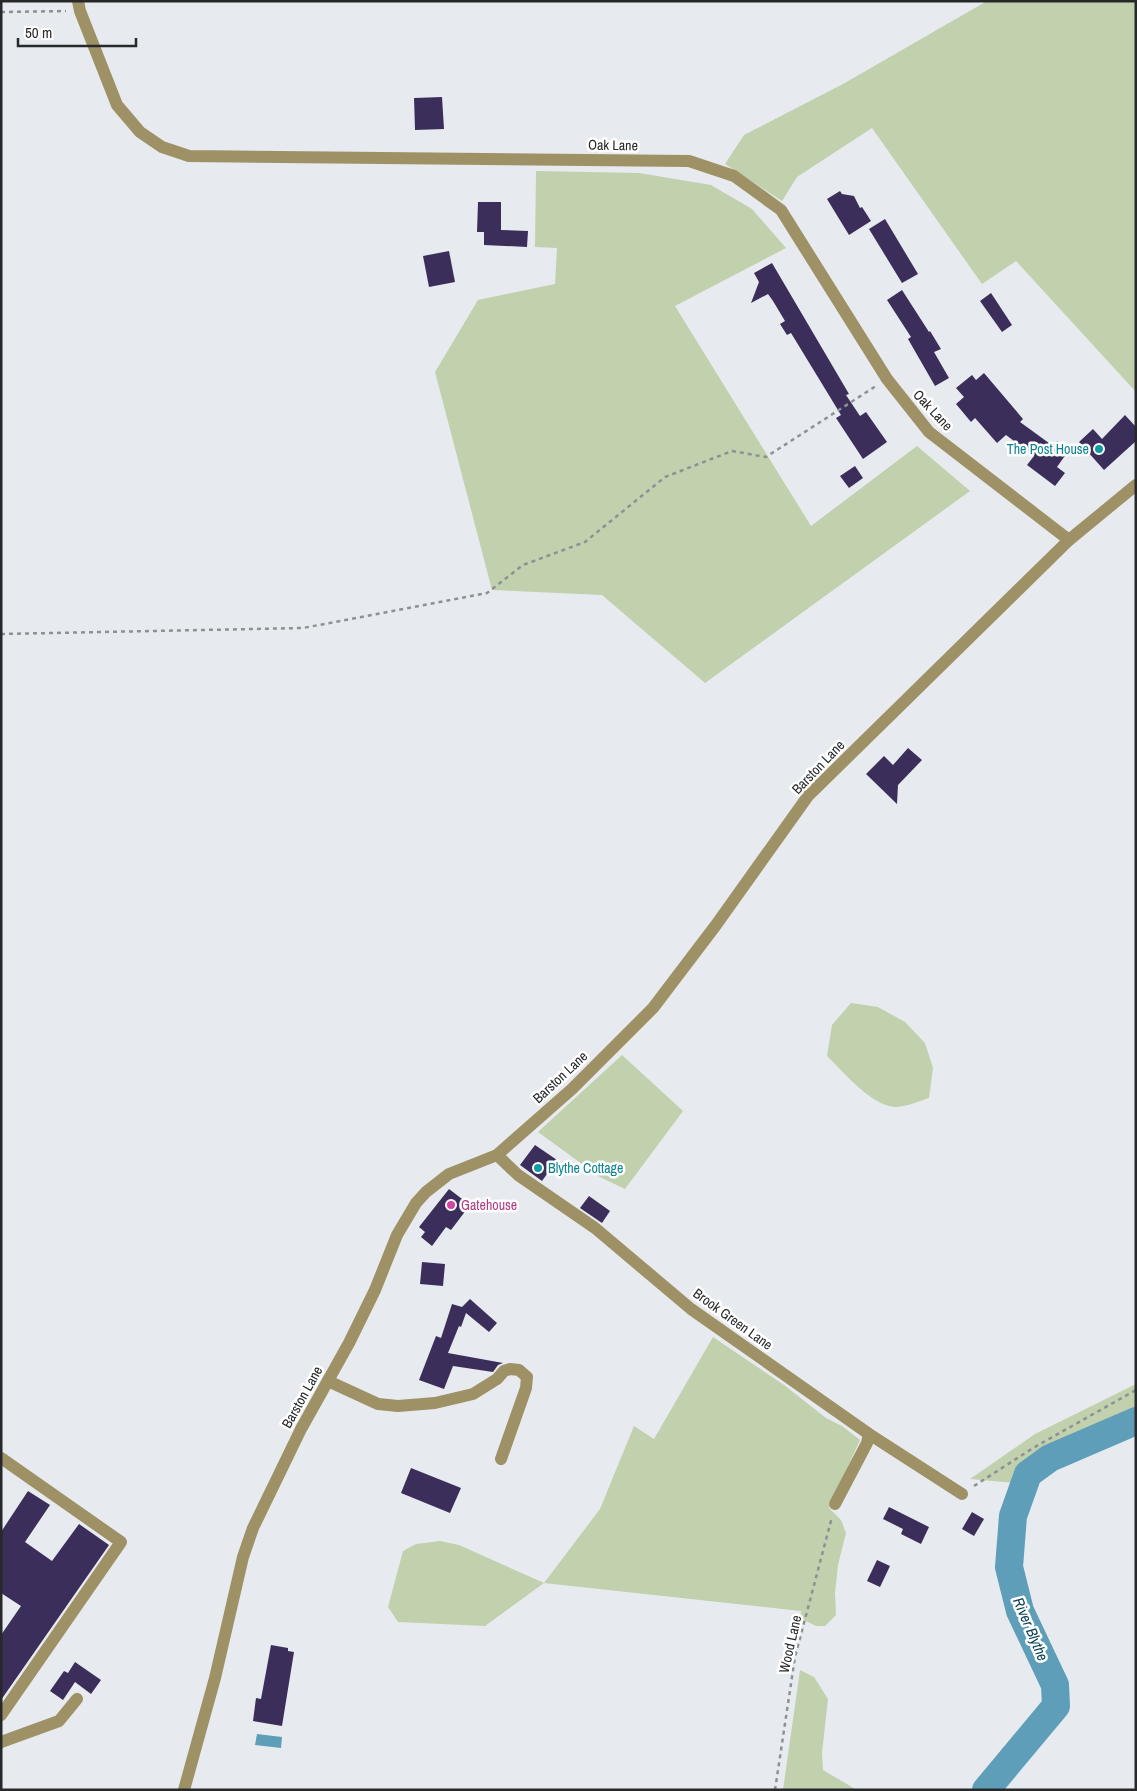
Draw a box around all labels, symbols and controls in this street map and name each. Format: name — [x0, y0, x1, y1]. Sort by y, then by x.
scale bar — [18, 15, 135, 47]
text: 50 m — [25, 22, 52, 43]
street label: Oak Lane — [588, 136, 638, 154]
street label: Oak Lane — [909, 386, 957, 434]
place label: The Post House — [1007, 440, 1089, 458]
marker: The Post House — [1093, 443, 1105, 455]
street label: Barston Lane — [788, 736, 848, 798]
street label: Barston Lane — [529, 1047, 591, 1107]
place label: Blythe Cottage — [548, 1159, 623, 1177]
marker: Blythe Cottage — [532, 1162, 544, 1174]
place label: Gatehouse — [461, 1196, 517, 1214]
marker: Gatehouse — [445, 1199, 457, 1211]
street label: Brook Green Lane — [690, 1284, 776, 1354]
street label: Barston Lane — [278, 1363, 326, 1431]
water label: River Blythe — [1008, 1594, 1054, 1664]
street label: Wood Lane — [775, 1613, 805, 1675]

